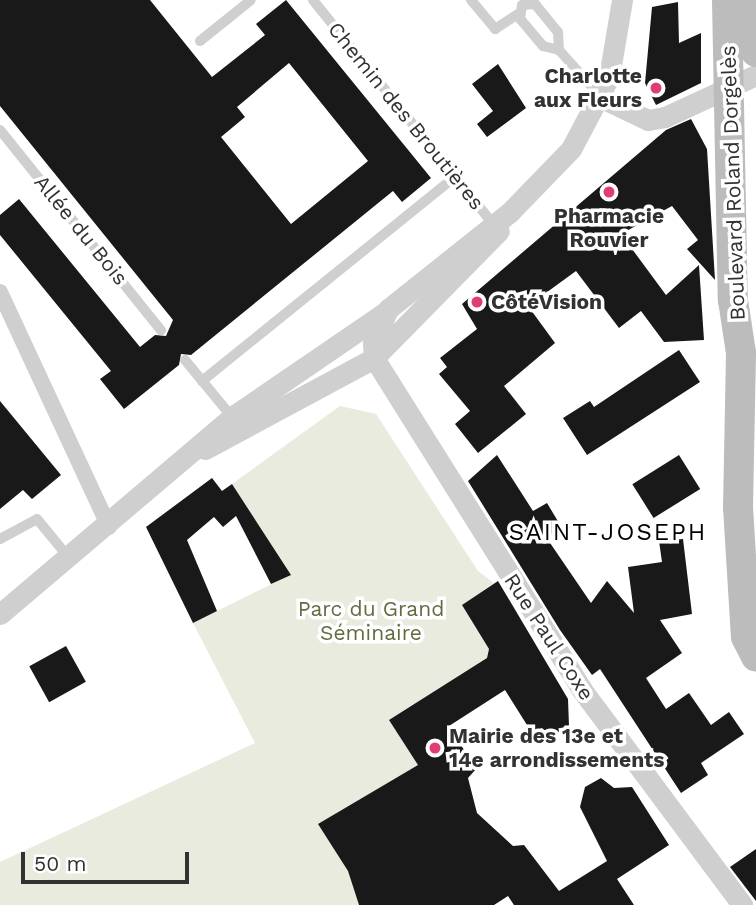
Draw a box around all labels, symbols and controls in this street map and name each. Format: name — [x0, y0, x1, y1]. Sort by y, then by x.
street label: Chemin des Broutières — [323, 17, 489, 215]
street label: Boulevard Roland Dorgelès — [716, 45, 750, 321]
place label: Charlotte aux Fleurs — [534, 63, 642, 113]
marker: Charlotte aux Fleurs — [648, 80, 664, 96]
street label: Allée du Bois — [29, 170, 133, 290]
marker: Pharmacie Rouvier — [601, 184, 617, 200]
place label: Pharmacie Rouvier — [554, 203, 664, 253]
place label: CôtéVision — [491, 289, 602, 315]
marker: CôtéVision — [469, 294, 485, 310]
district label: SAINT-JOSEPH — [510, 519, 706, 547]
street label: Rue Paul Coxe — [498, 569, 600, 705]
park label: Parc du Grand Séminaire — [298, 596, 444, 646]
place label: Mairie des 13e et 14e arrondissements — [449, 723, 664, 773]
marker: Mairie des 13e et 14e arrondissements — [427, 740, 443, 756]
scale bar — [24, 838, 192, 882]
text: 50 m — [34, 851, 86, 876]

